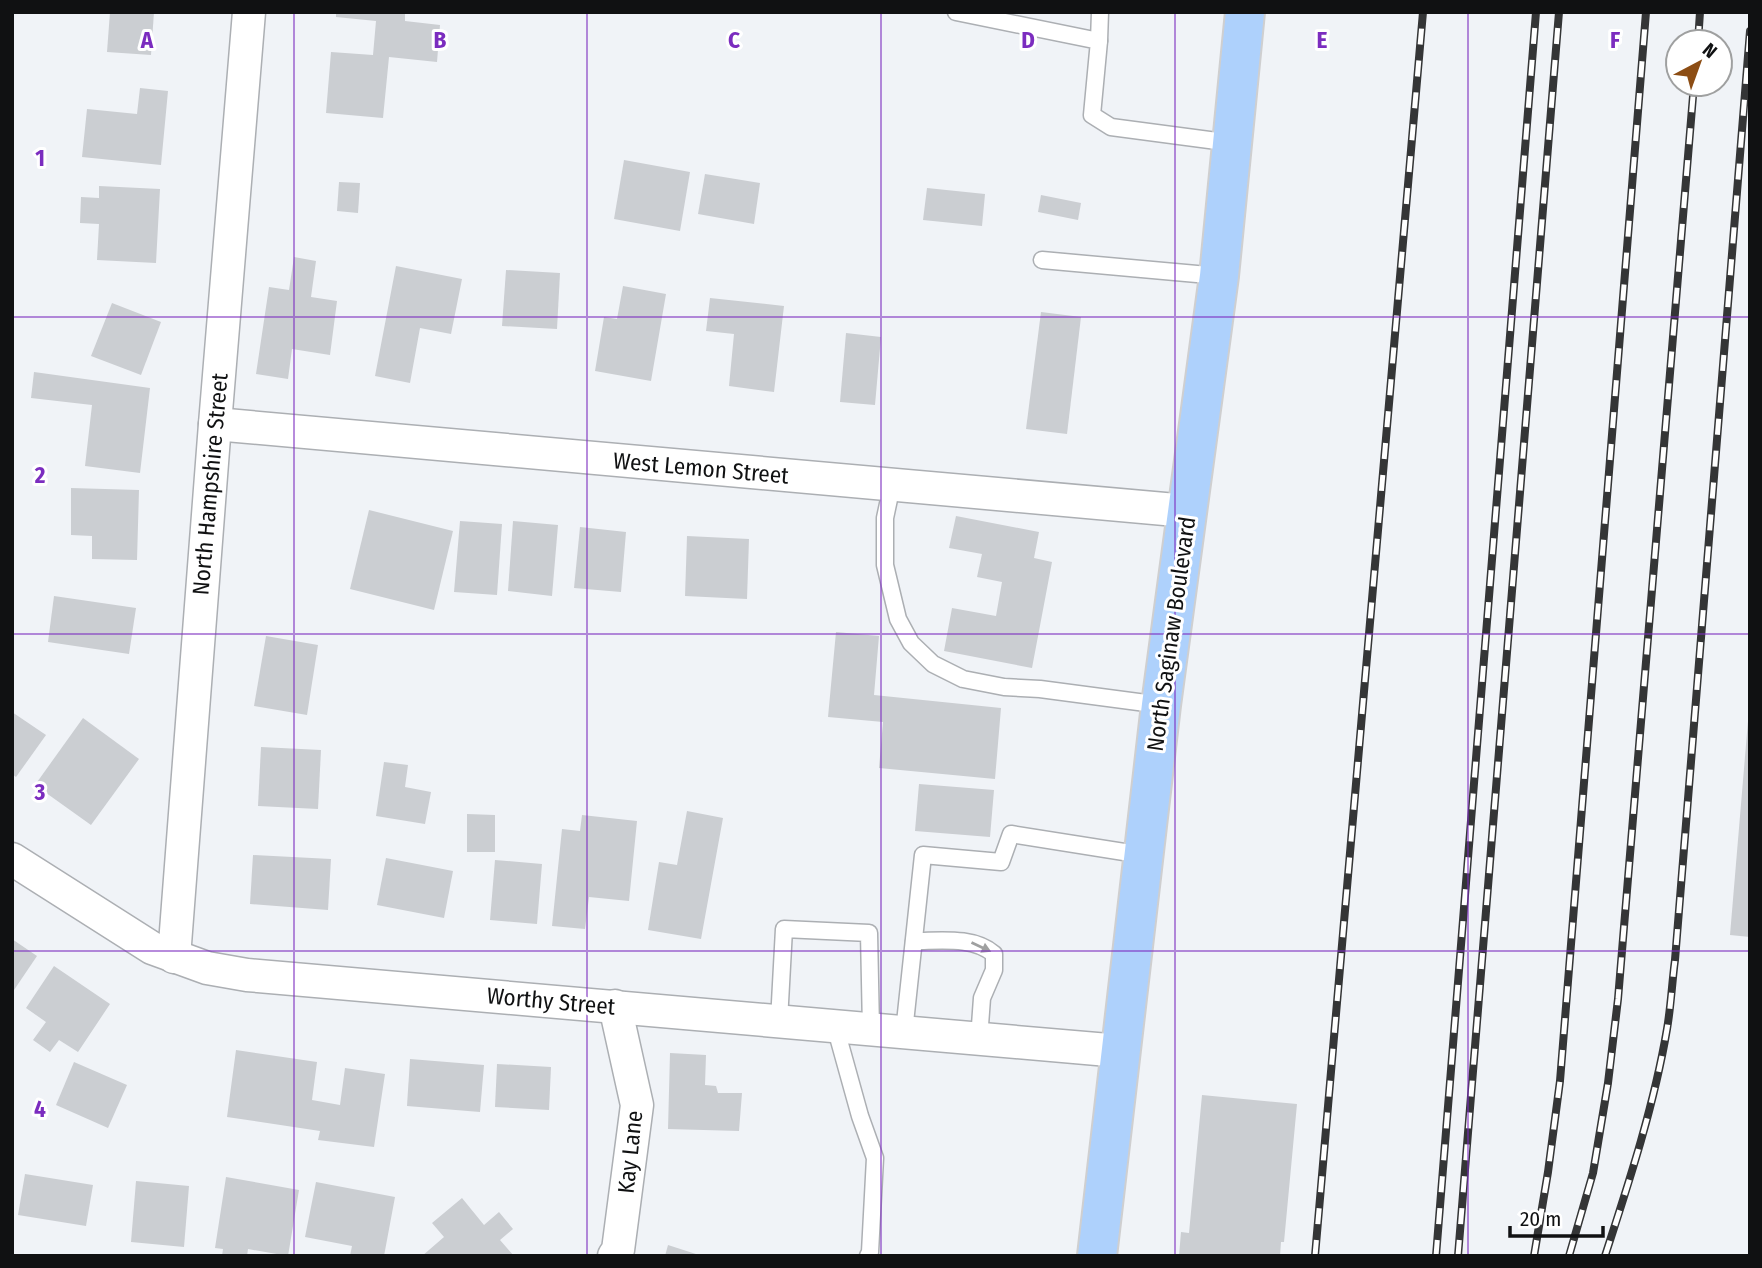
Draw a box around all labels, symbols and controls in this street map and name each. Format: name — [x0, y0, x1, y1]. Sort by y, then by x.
text: A — [140, 26, 154, 54]
text: B — [434, 26, 447, 54]
text: C — [728, 26, 740, 54]
text: D — [1021, 26, 1035, 54]
text: E — [1317, 26, 1328, 54]
text: F — [1610, 26, 1620, 54]
north arrow — [1664, 28, 1734, 98]
text: N — [1698, 38, 1722, 63]
text: 1 — [35, 144, 45, 172]
street label: North Hampshire Street — [186, 371, 234, 596]
street label: West Lemon Street — [612, 446, 790, 490]
text: 2 — [34, 461, 46, 489]
street label: North Saginaw Boulevard — [1141, 515, 1201, 753]
text: 3 — [34, 778, 46, 806]
one-way arrow — [971, 941, 991, 953]
street label: Worthy Street — [486, 981, 617, 1021]
text: 4 — [34, 1095, 46, 1123]
street label: Kay Lane — [612, 1109, 648, 1195]
scale bar — [1510, 1194, 1603, 1238]
text: 20 m — [1520, 1206, 1561, 1232]

